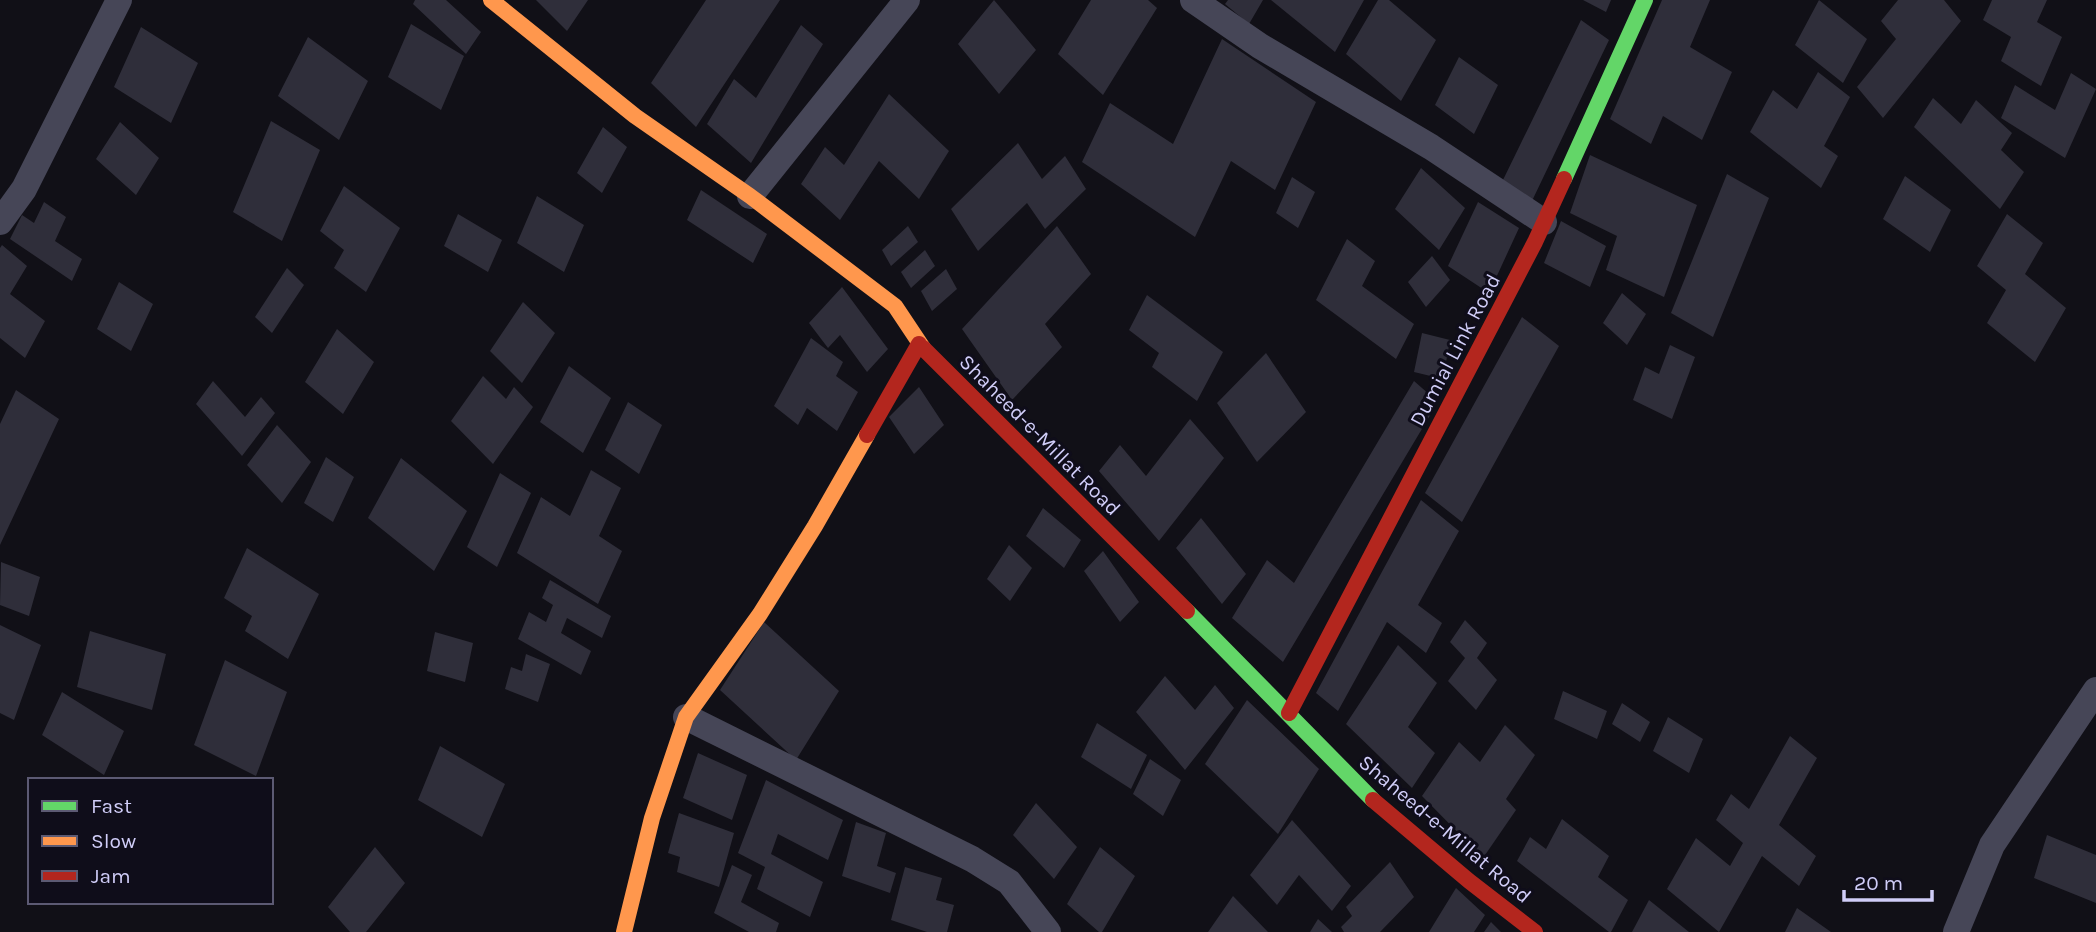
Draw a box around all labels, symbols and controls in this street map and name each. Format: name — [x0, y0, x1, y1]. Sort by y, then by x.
street label: Dumial Link Road — [1405, 270, 1505, 430]
street label: Shaheed-e-Millat Road — [955, 350, 1125, 520]
street label: Shaheed-e-Millat Road — [1354, 750, 1536, 908]
legend — [28, 778, 273, 904]
text: Fast — [91, 794, 132, 818]
text: Slow — [91, 829, 136, 853]
scale bar — [1844, 858, 1932, 902]
text: Jam — [91, 864, 131, 888]
text: 20 m — [1854, 871, 1903, 895]

